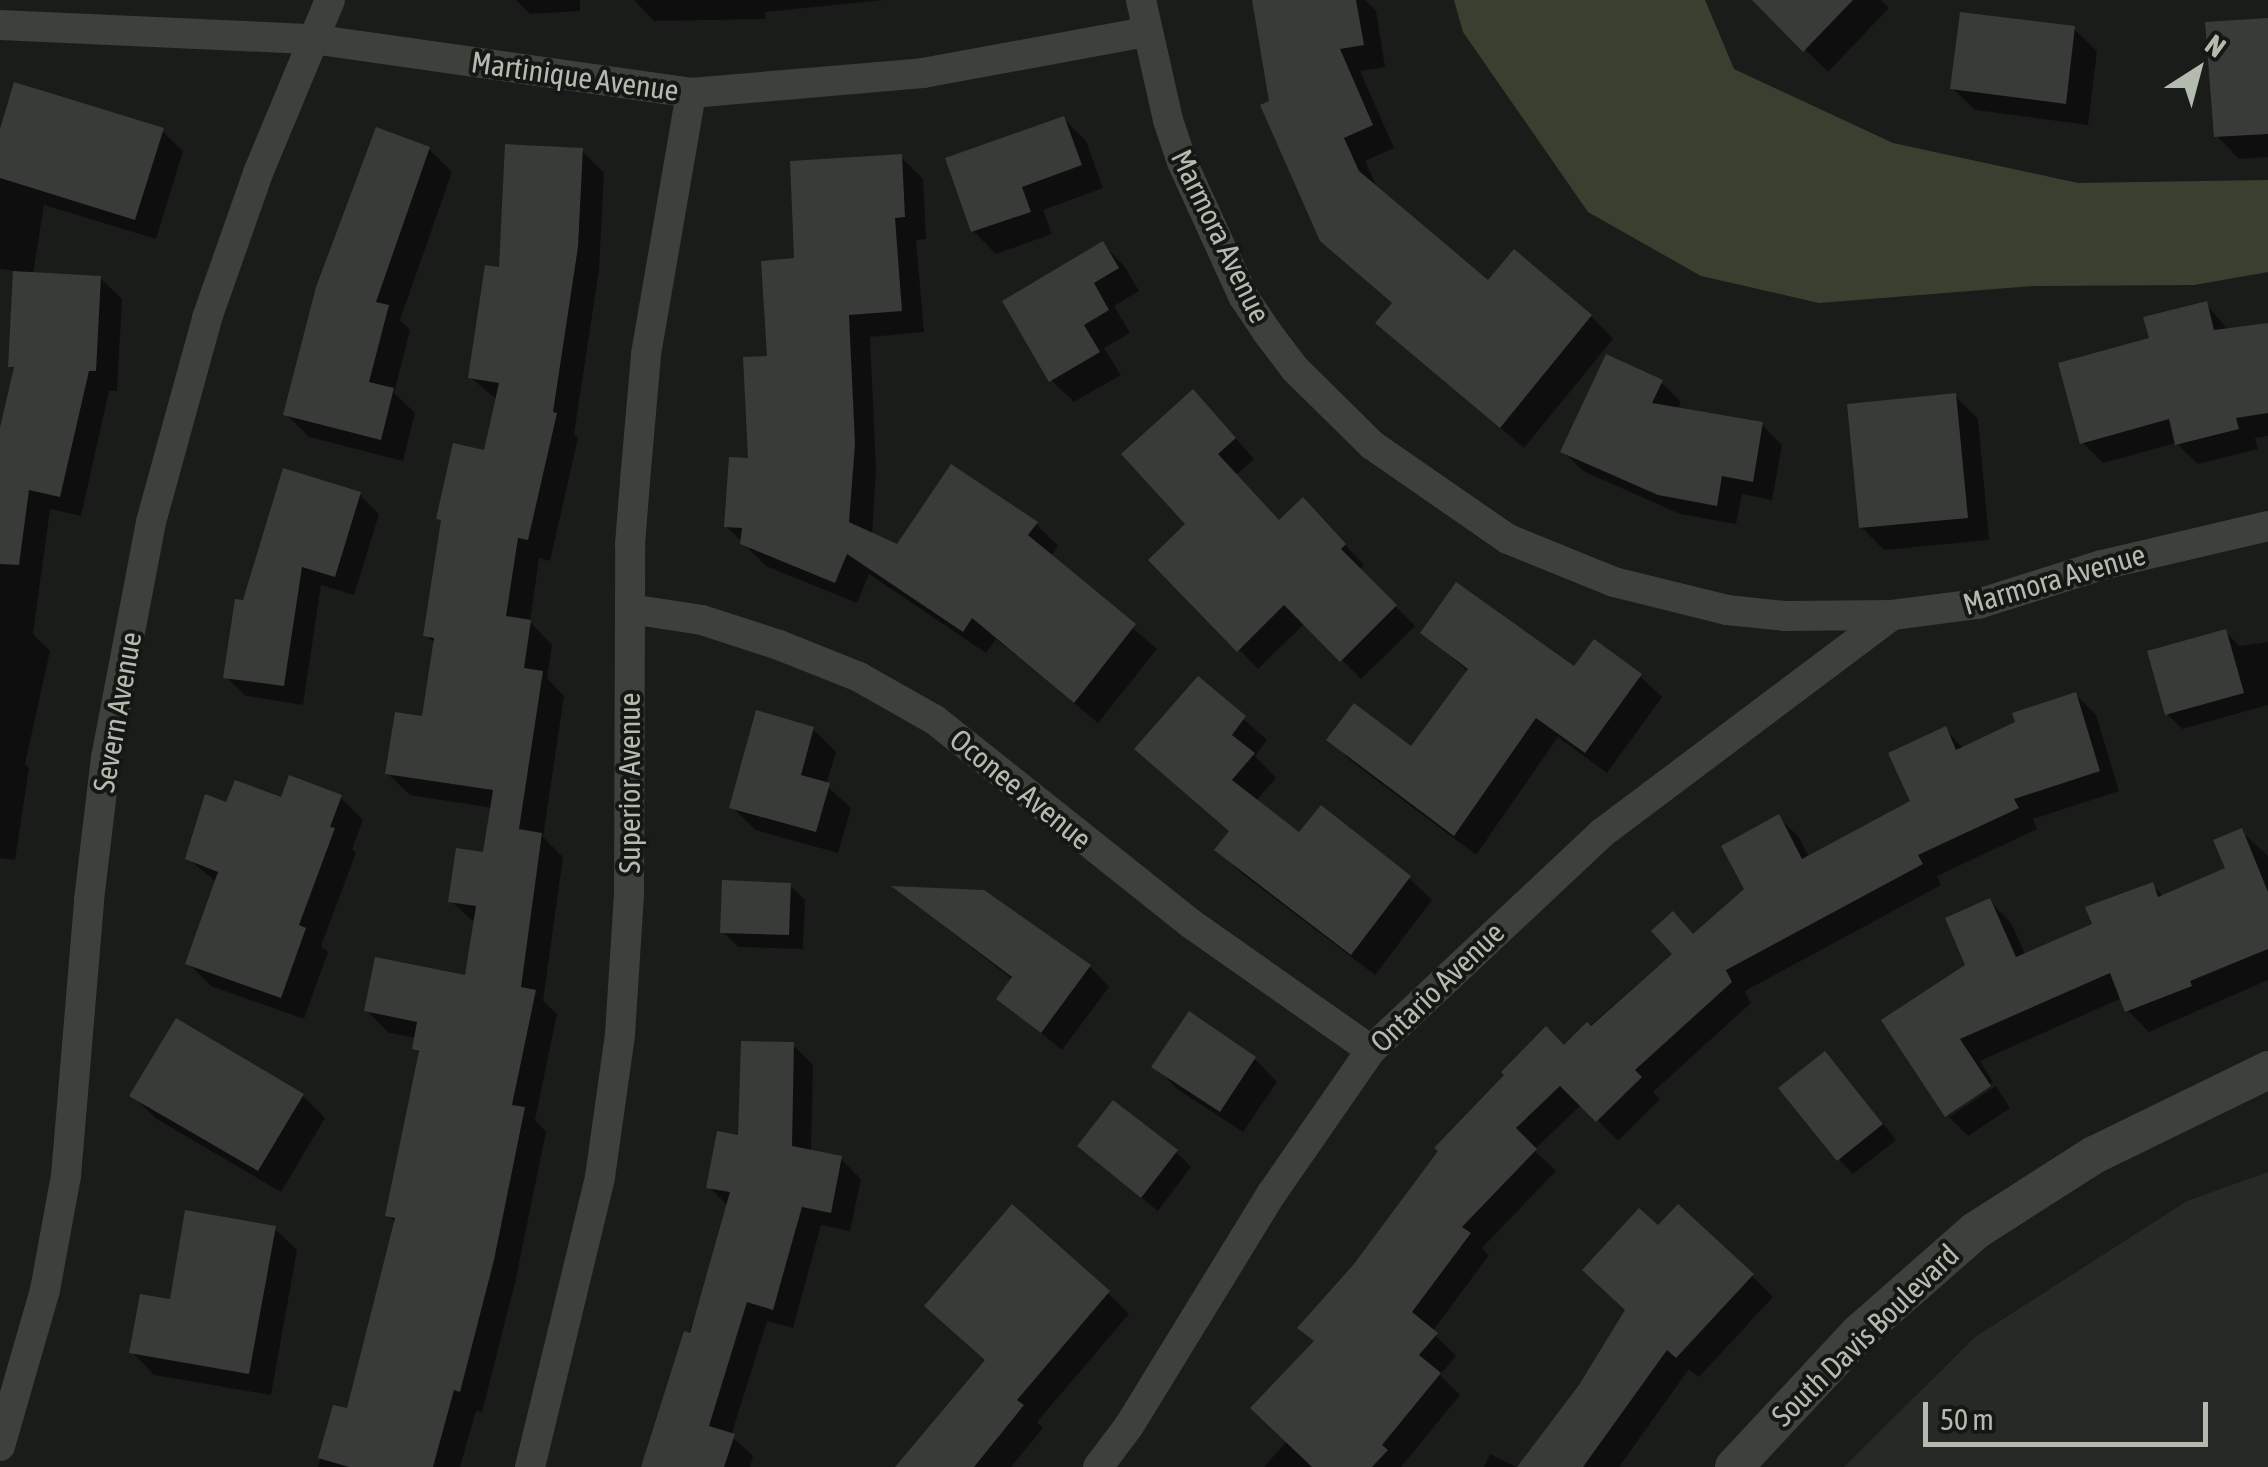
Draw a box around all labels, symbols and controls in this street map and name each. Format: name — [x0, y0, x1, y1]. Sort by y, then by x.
north arrow — [2148, 20, 2248, 120]
text: N — [2200, 28, 2232, 64]
street label: Martinique Avenue — [469, 44, 681, 108]
street label: Marmora Avenue — [1164, 144, 1278, 328]
street label: Marmora Avenue — [1959, 536, 2149, 622]
street label: Severn Avenue — [85, 629, 149, 795]
street label: Superior Avenue — [611, 693, 647, 873]
street label: Oconee Avenue — [943, 721, 1099, 857]
street label: Ontario Avenue — [1363, 914, 1511, 1060]
street label: South Davis Boulevard — [1764, 1237, 1966, 1433]
scale bar — [1928, 1382, 2213, 1444]
text: 50 m — [1940, 1402, 1994, 1436]

